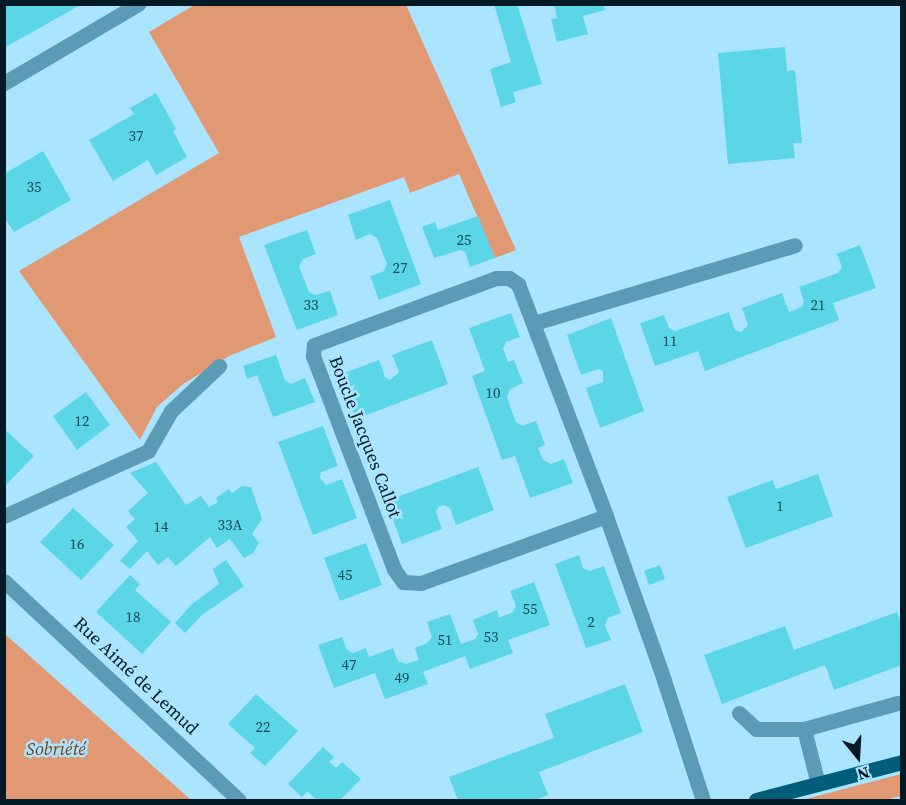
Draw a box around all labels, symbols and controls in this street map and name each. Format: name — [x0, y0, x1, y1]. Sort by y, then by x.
house number: 37 — [129, 127, 143, 145]
house number: 35 — [27, 178, 41, 196]
house number: 25 — [457, 231, 471, 249]
house number: 27 — [393, 259, 407, 277]
house number: 33 — [304, 296, 318, 314]
house number: 21 — [811, 296, 825, 314]
house number: 11 — [663, 332, 677, 350]
street label: Boucle Jacques Callot — [324, 353, 406, 521]
house number: 10 — [486, 384, 500, 402]
house number: 12 — [75, 412, 89, 430]
house number: 1 — [776, 497, 784, 515]
house number: 33A — [218, 516, 242, 534]
house number: 14 — [154, 518, 168, 536]
house number: 16 — [70, 535, 84, 553]
house number: 45 — [338, 566, 352, 584]
house number: 55 — [523, 600, 537, 618]
house number: 18 — [126, 608, 140, 626]
street label: Rue Aimé de Lemud — [69, 613, 203, 739]
house number: 2 — [587, 613, 595, 631]
house number: 53 — [484, 628, 498, 646]
house number: 51 — [438, 631, 452, 649]
house number: 47 — [342, 656, 356, 674]
house number: 49 — [395, 669, 409, 687]
house number: 22 — [256, 718, 270, 736]
north arrow — [828, 727, 888, 787]
park label: Sobriété — [26, 738, 86, 760]
text: N — [855, 762, 873, 786]

